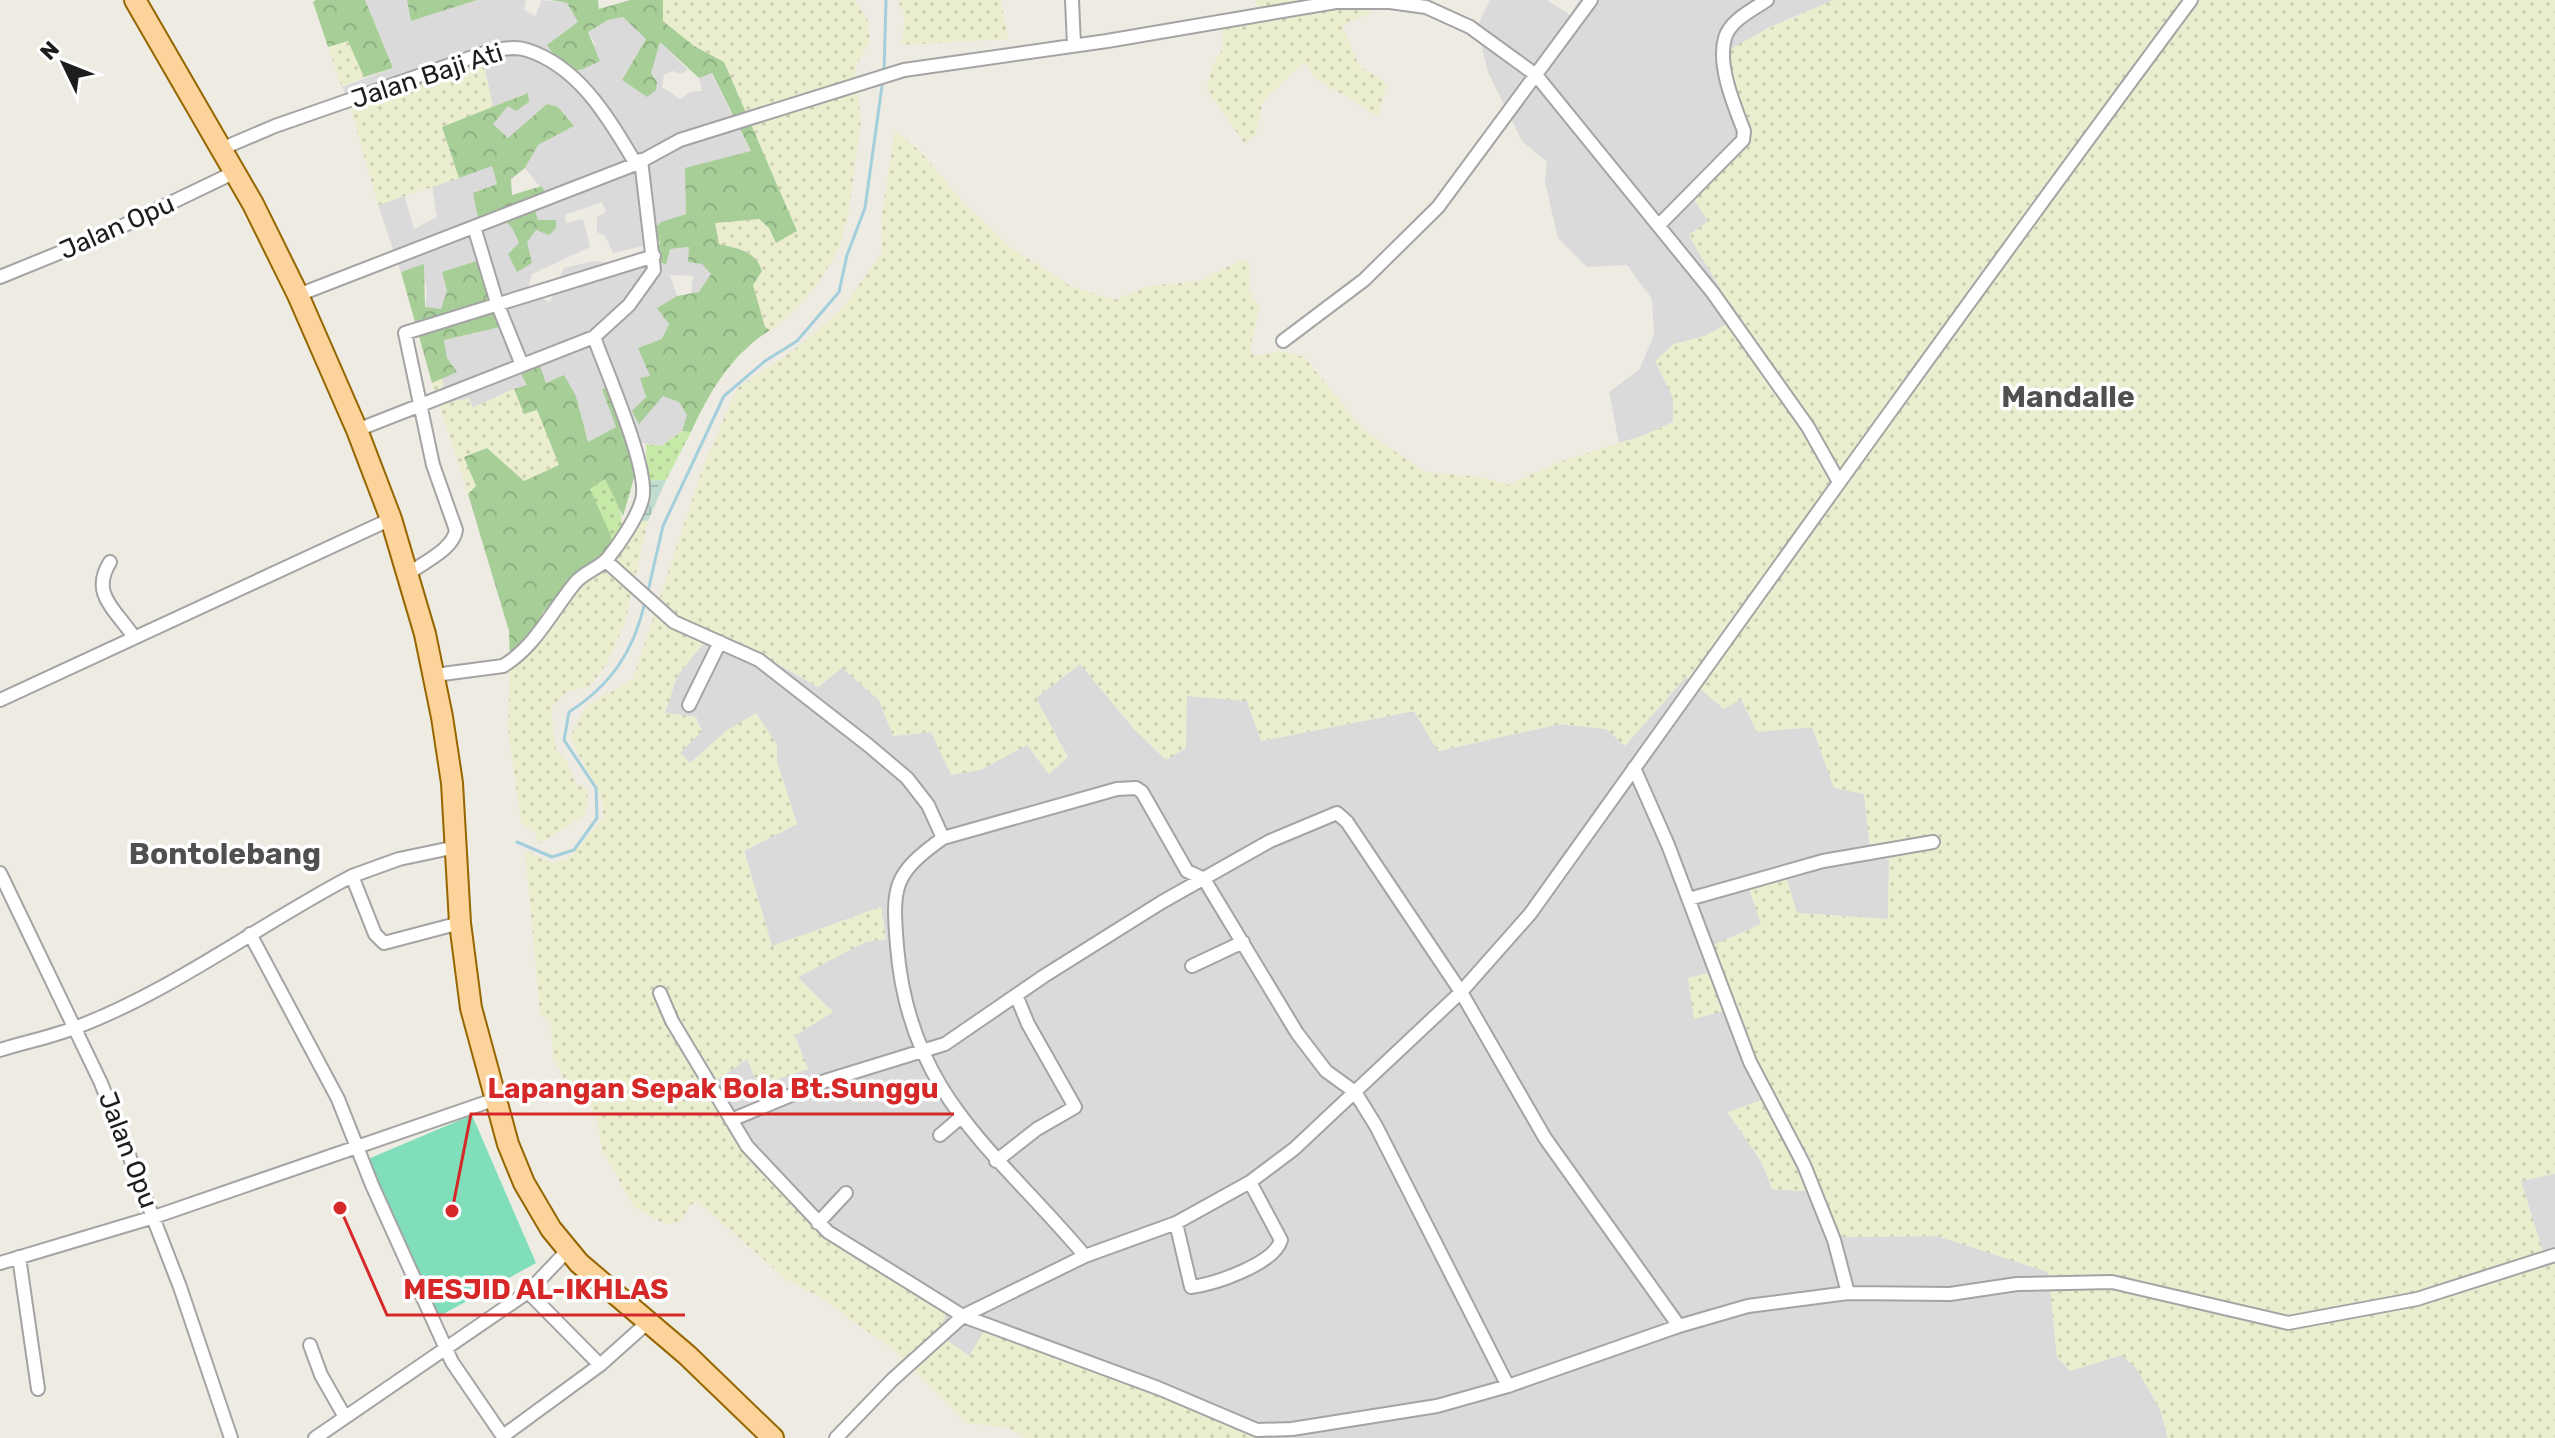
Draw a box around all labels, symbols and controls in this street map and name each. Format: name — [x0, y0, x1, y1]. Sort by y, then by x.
north arrow — [24, 24, 104, 104]
text: N — [34, 36, 65, 66]
street label: Jalan Baji Ati — [347, 37, 507, 115]
street label: Jalan Opu — [55, 188, 179, 266]
district label: Mandalle — [2001, 379, 2135, 415]
district label: Bontolebang — [129, 836, 321, 872]
callout: Lapangan Sepak Bola Bt.Sunggu — [471, 1062, 954, 1114]
text: Lapangan Sepak Bola Bt.Sunggu — [487, 1072, 939, 1105]
street label: Jalan Opu — [92, 1087, 164, 1213]
callout: MESJID AL-IKHLAS — [387, 1263, 685, 1315]
text: MESJID AL-IKHLAS — [403, 1273, 669, 1306]

